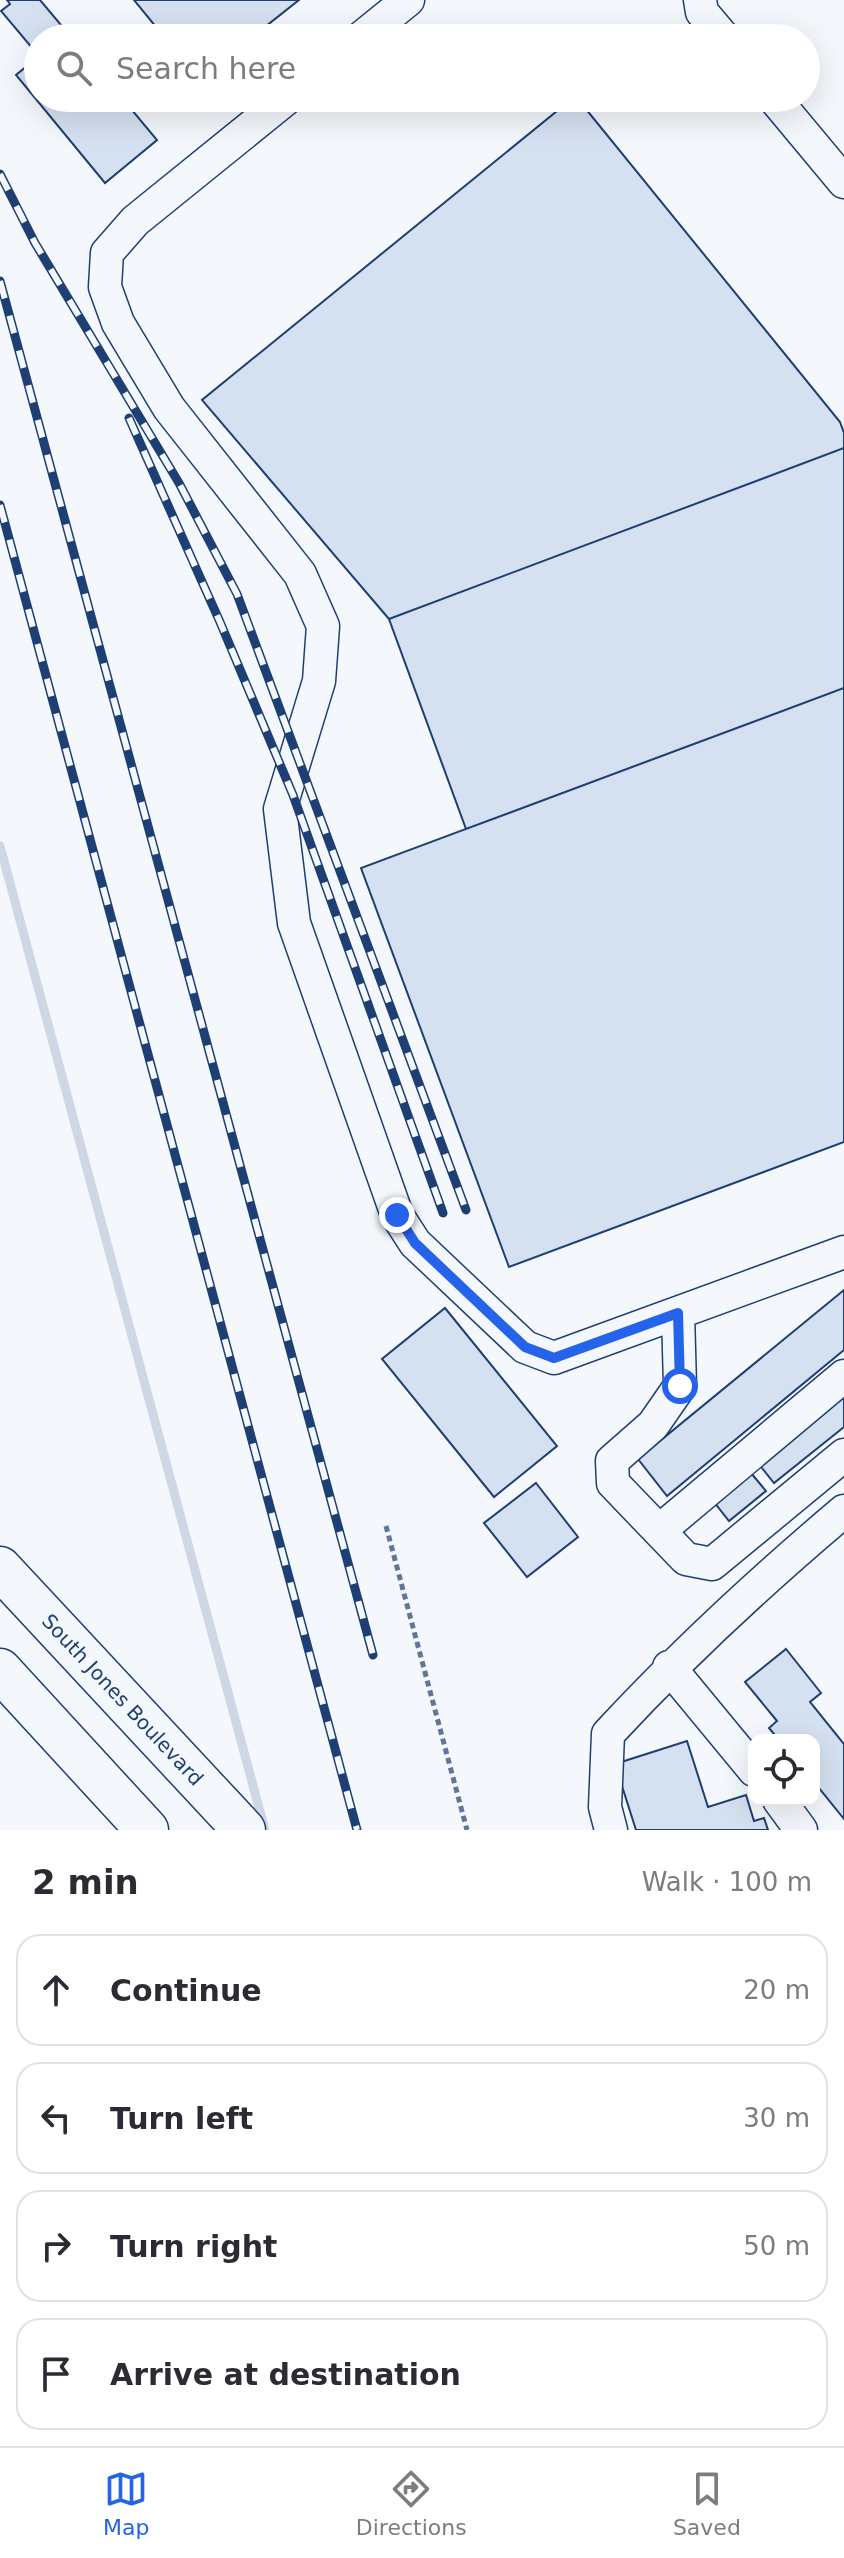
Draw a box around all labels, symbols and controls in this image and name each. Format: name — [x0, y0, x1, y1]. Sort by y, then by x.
search box — [24, 24, 820, 112]
icon: search — [52, 46, 96, 90]
text: Search here — [116, 51, 296, 86]
route end — [379, 1197, 415, 1233]
route start — [662, 1368, 698, 1404]
street label: South Jones Boulevard — [37, 1609, 208, 1790]
map controls — [748, 1734, 820, 1806]
button: locate — [748, 1734, 820, 1806]
text: 2 min — [32, 1862, 139, 1902]
text: Walk · 100 m — [642, 1867, 812, 1897]
icon: ahead — [34, 1968, 78, 2012]
text: Continue — [110, 1973, 262, 2008]
text: 20 m — [743, 1975, 810, 2005]
icon: left — [34, 2096, 78, 2140]
text: Turn left — [110, 2101, 253, 2136]
text: 30 m — [743, 2103, 810, 2133]
icon: right — [34, 2224, 78, 2268]
text: Turn right — [110, 2229, 277, 2264]
text: 50 m — [743, 2231, 810, 2261]
icon: arrive — [34, 2352, 78, 2396]
text: Arrive at destination — [110, 2357, 461, 2392]
tab: Map — [103, 2467, 150, 2540]
tab: Directions — [356, 2467, 467, 2540]
tab: Saved — [673, 2467, 741, 2540]

